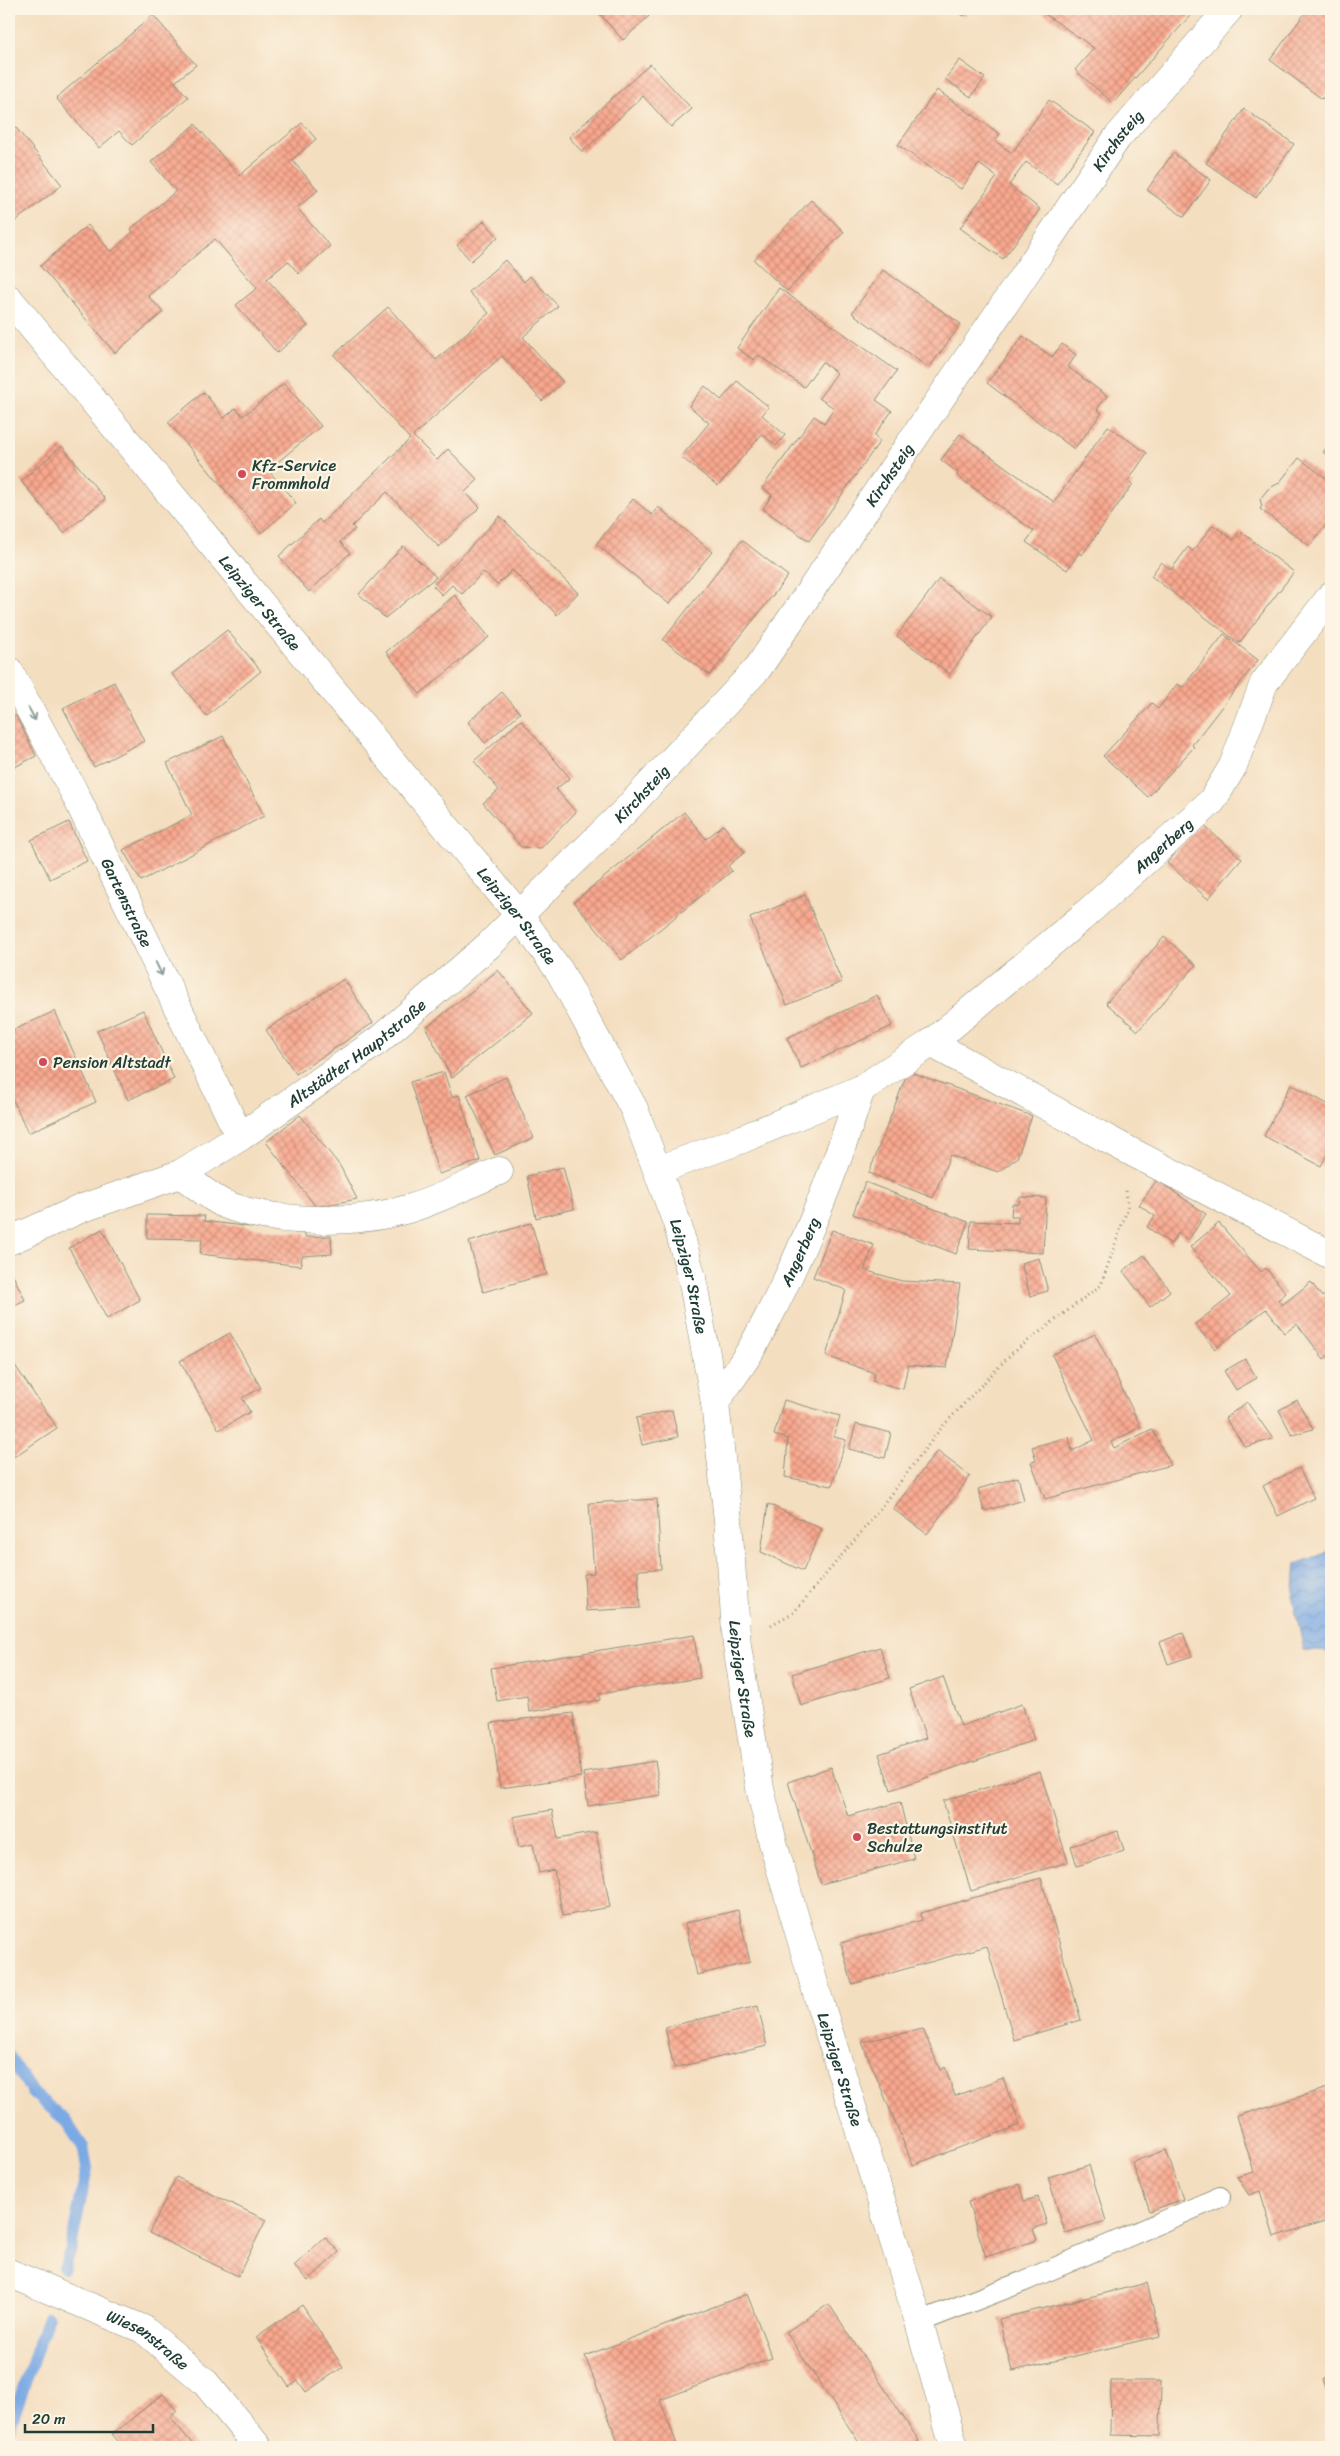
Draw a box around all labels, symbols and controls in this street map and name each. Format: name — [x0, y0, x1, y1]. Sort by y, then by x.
street label: Kirchsteig — [1084, 102, 1151, 177]
street label: Kirchsteig — [857, 437, 921, 513]
place label: Kfz-Service Frommhold — [252, 451, 337, 498]
marker: Kfz-Service Frommhold — [236, 468, 248, 480]
street label: Leipziger Straße — [211, 548, 309, 657]
one-way arrow — [28, 706, 37, 721]
street label: Kirchsteig — [606, 757, 677, 830]
street label: Angerberg — [1125, 810, 1200, 881]
street label: Gartenstraße — [93, 853, 161, 952]
street label: Leipziger Straße — [470, 860, 565, 971]
one-way arrow — [155, 961, 164, 976]
street label: Altstädter Hauptstraße — [280, 991, 433, 1115]
place label: Pension Altstadt — [53, 1048, 171, 1077]
marker: Pension Altstadt — [37, 1056, 49, 1068]
street label: Angerberg — [771, 1212, 828, 1292]
street label: Leipziger Straße — [662, 1214, 717, 1336]
street label: Leipziger Straße — [721, 1619, 766, 1740]
place label: Bestattungsinstitut Schulze — [867, 1814, 1008, 1861]
marker: Bestattungsinstitut Schulze — [851, 1831, 863, 1843]
street label: Leipziger Straße — [809, 2008, 872, 2130]
street label: Wiesenstraße — [102, 2301, 196, 2378]
scale bar — [25, 2401, 152, 2433]
text: 20 m — [32, 2406, 66, 2432]

